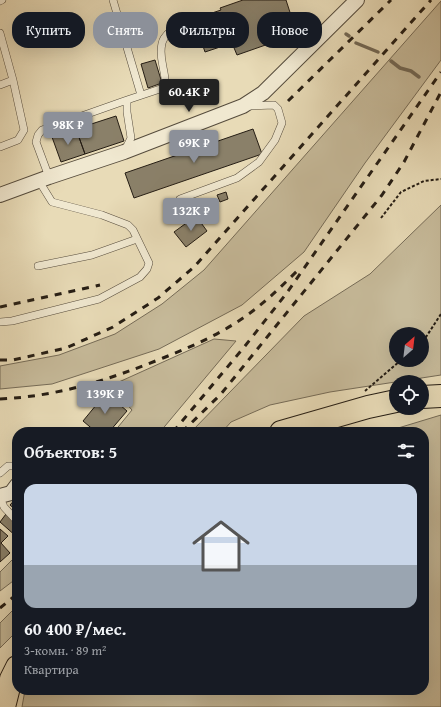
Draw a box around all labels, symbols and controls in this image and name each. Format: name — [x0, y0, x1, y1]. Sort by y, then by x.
chip: Купить — [12, 12, 85, 48]
chip: Снять — [93, 12, 158, 48]
chip: Фильтры — [166, 12, 249, 48]
chip: Новое — [257, 12, 322, 48]
pin: 60.4K ₽ — [152, 79, 226, 113]
text: 60.4K ₽ — [168, 82, 210, 101]
pin: 98K ₽ — [40, 112, 96, 146]
text: 98K ₽ — [52, 115, 84, 134]
pin: 69K ₽ — [166, 130, 222, 164]
text: 69K ₽ — [178, 133, 210, 152]
pin: 132K ₽ — [158, 198, 224, 232]
text: 132K ₽ — [172, 201, 210, 220]
north arrow — [389, 327, 429, 367]
map controls — [389, 327, 429, 415]
button: locate — [389, 375, 429, 415]
pin: 139K ₽ — [72, 381, 138, 415]
text: 139K ₽ — [86, 384, 124, 403]
text: Объектов: 5 — [24, 439, 117, 464]
icon: filters — [395, 440, 417, 462]
icon: home — [185, 510, 257, 582]
text: 60 400 ₽/мес. — [24, 616, 126, 641]
text: 3-комн. · 89 m² — [24, 641, 106, 660]
text: Квартира — [24, 660, 79, 679]

